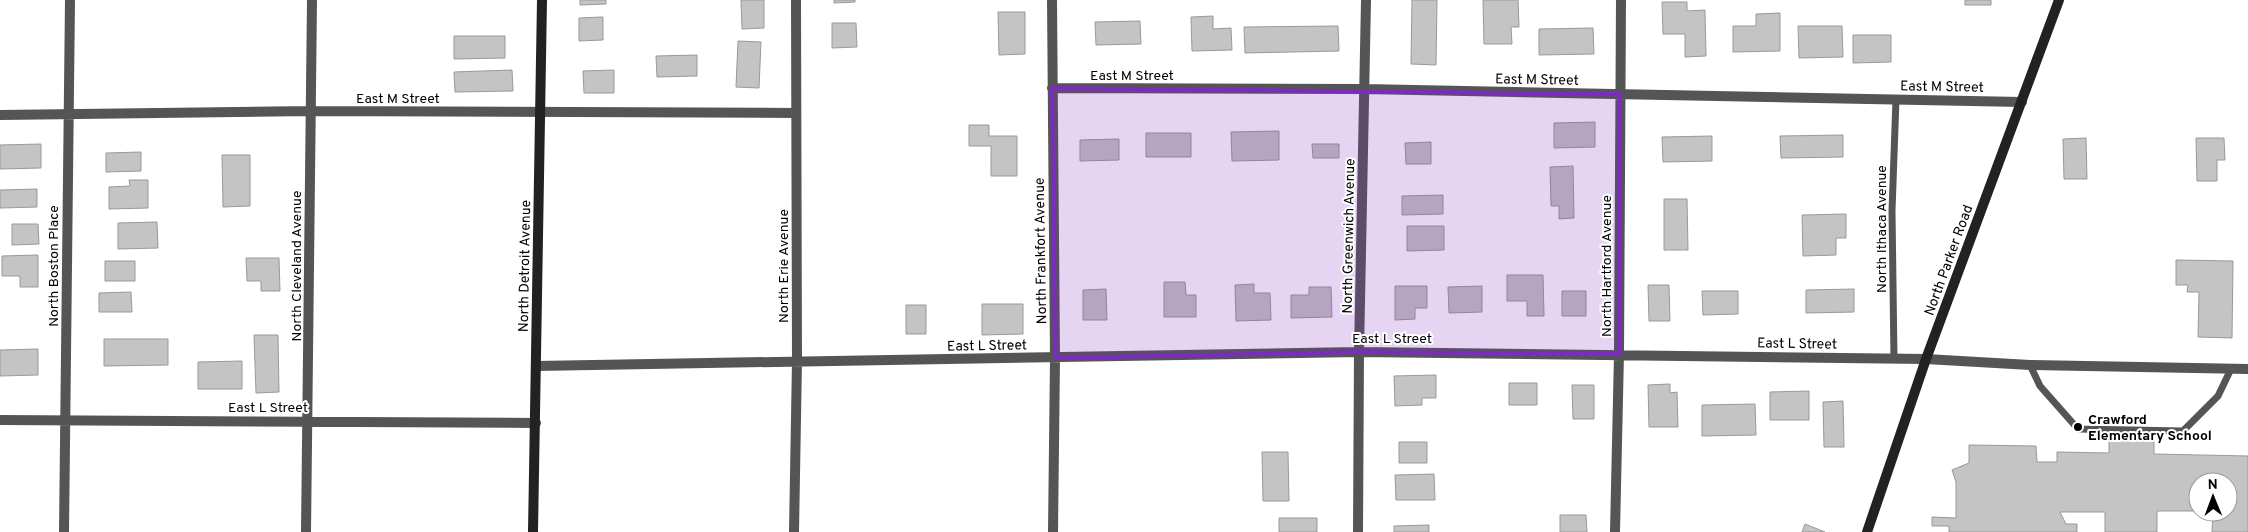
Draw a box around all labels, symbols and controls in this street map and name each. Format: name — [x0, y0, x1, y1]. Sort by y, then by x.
street label: East M Street — [1090, 68, 1174, 85]
street label: East M Street — [1495, 71, 1579, 90]
street label: East M Street — [1900, 78, 1984, 97]
street label: East M Street — [356, 91, 440, 108]
street label: North Greenwich Avenue — [1340, 158, 1359, 314]
street label: North Ithaca Avenue — [1874, 165, 1891, 293]
street label: North Frankfort Avenue — [1032, 177, 1051, 325]
street label: North Cleveland Avenue — [289, 191, 306, 341]
street label: North Hartford Avenue — [1599, 195, 1616, 337]
street label: North Detroit Avenue — [516, 200, 535, 332]
street label: North Parker Road — [1921, 203, 1977, 318]
street label: North Boston Place — [46, 205, 63, 327]
street label: North Erie Avenue — [776, 209, 793, 323]
street label: East L Street — [1352, 331, 1432, 348]
street label: East L Street — [1757, 335, 1837, 354]
street label: East L Street — [947, 337, 1027, 356]
street label: East L Street — [228, 400, 308, 417]
place label: Crawford Elementary School — [2088, 412, 2212, 445]
marker: Crawford Elementary School — [2072, 421, 2084, 433]
north arrow — [2188, 472, 2238, 522]
text: N — [2208, 477, 2218, 494]

